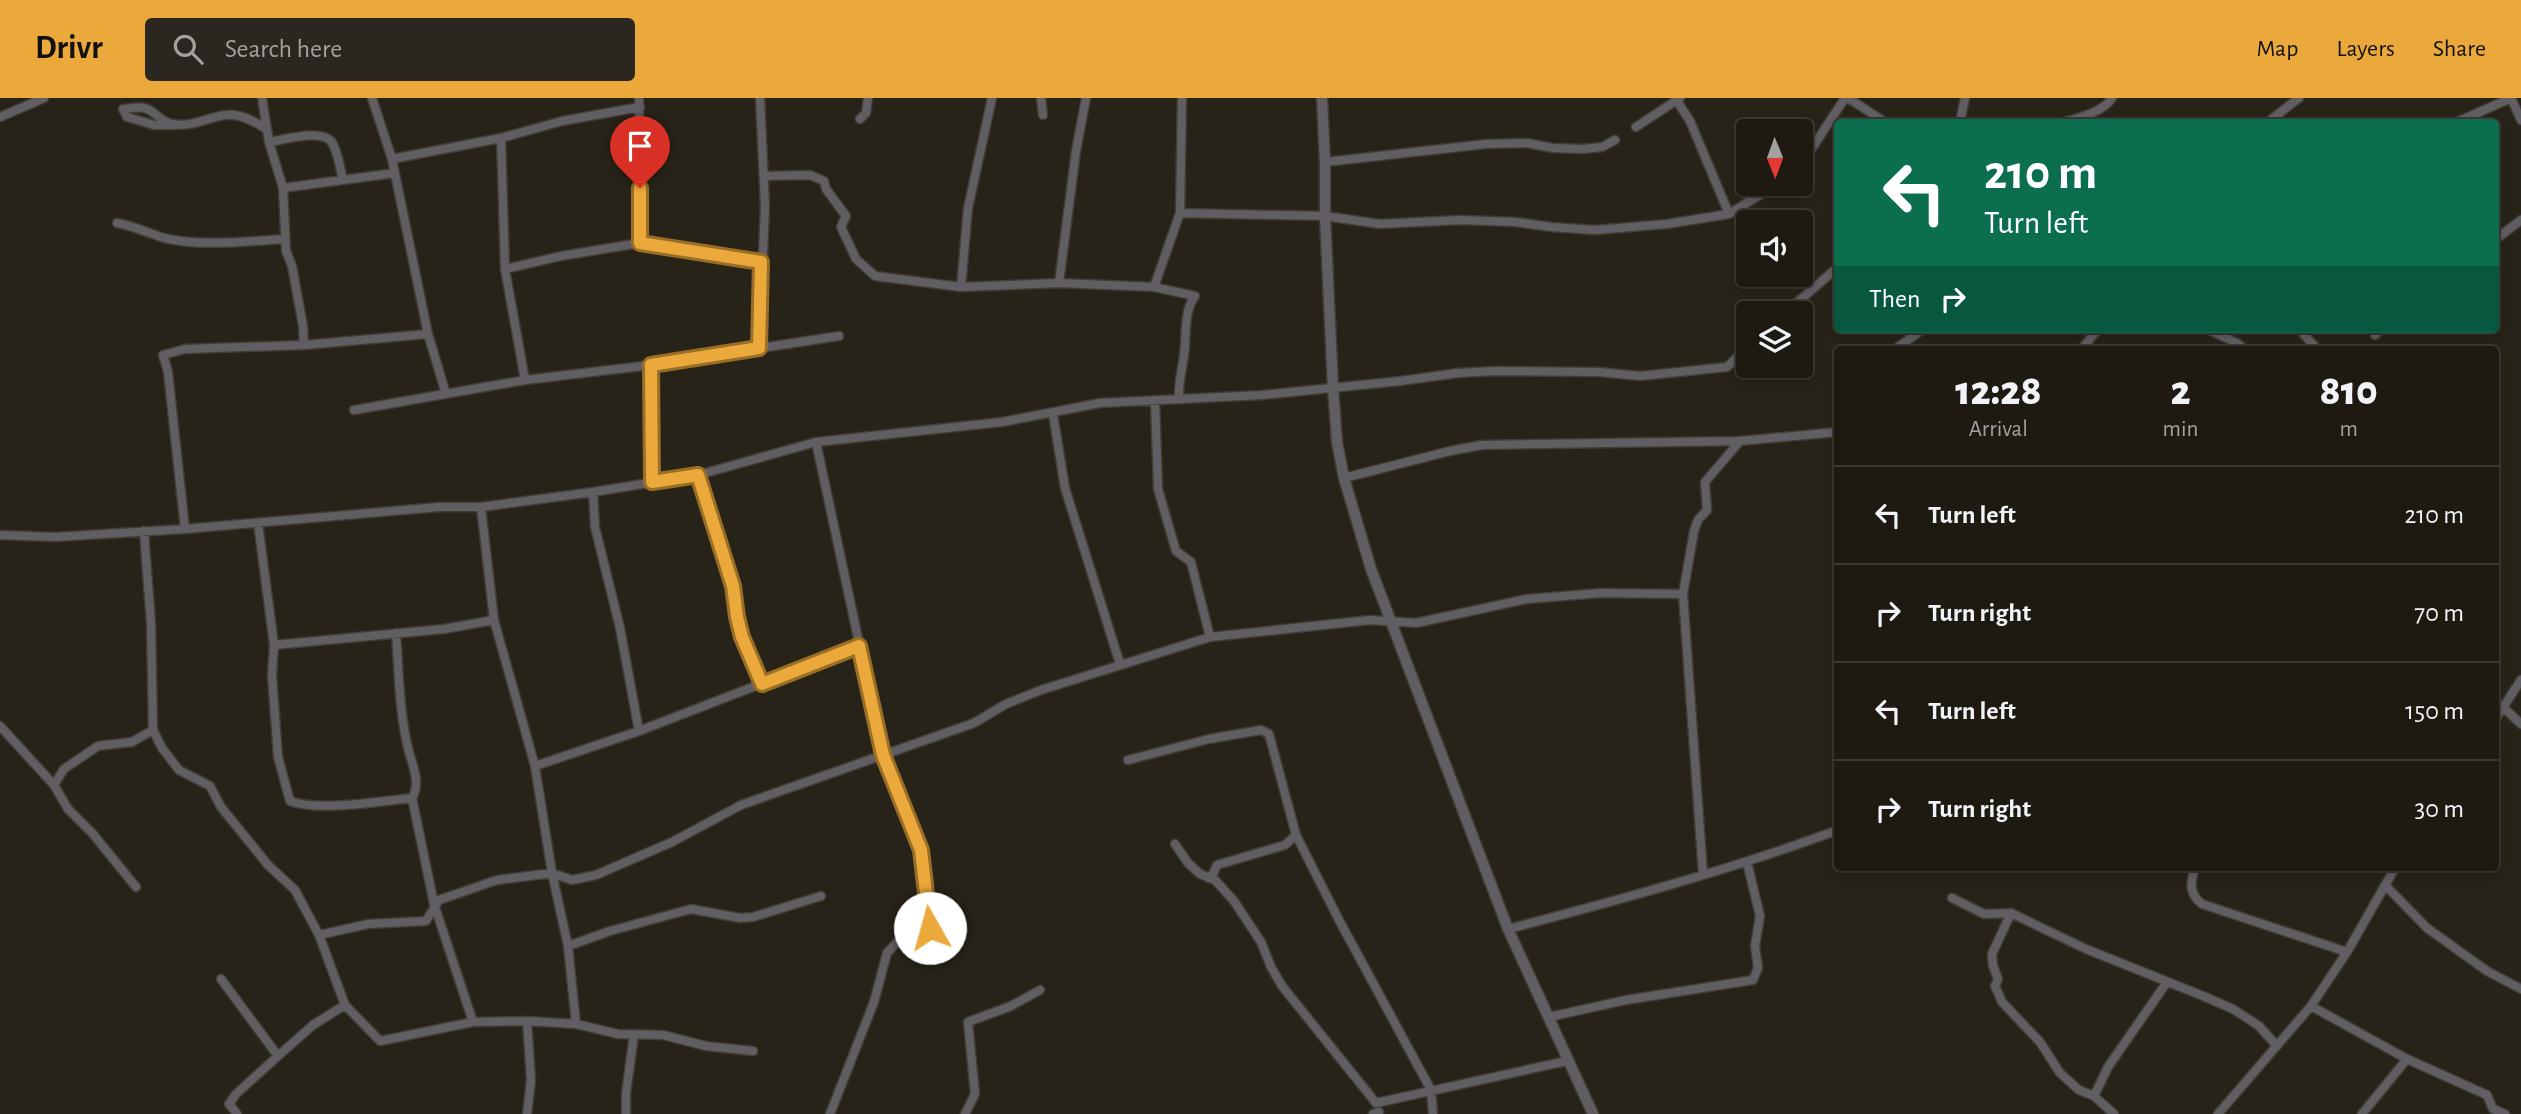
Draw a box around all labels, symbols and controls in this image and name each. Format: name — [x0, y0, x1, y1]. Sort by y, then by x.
search box — [145, 18, 635, 81]
icon: search — [169, 30, 207, 68]
text: Drivr — [35, 32, 103, 65]
text: Search here — [225, 36, 342, 62]
text: Map — [2256, 37, 2298, 61]
text: Layers — [2336, 37, 2395, 61]
text: Share — [2433, 37, 2486, 61]
pin — [610, 116, 670, 188]
north arrow — [1736, 119, 1813, 196]
map controls — [1736, 119, 1813, 378]
icon: arrive — [621, 127, 659, 165]
icon: left — [1869, 147, 1960, 238]
text: 210 m — [1984, 149, 2097, 198]
text: Turn left — [1984, 207, 2088, 239]
button: sound — [1736, 210, 1813, 287]
icon: right — [1934, 280, 1972, 318]
text: Then — [1869, 286, 1920, 312]
button: layers — [1736, 301, 1813, 378]
text: 12:28 — [1955, 370, 2041, 412]
text: 2 — [2170, 370, 2191, 412]
text: 810 — [2320, 370, 2378, 412]
text: Arrival — [1969, 418, 2028, 441]
text: min — [2163, 418, 2198, 441]
text: m — [2340, 418, 2358, 441]
icon: left — [1869, 496, 1907, 534]
text: Turn left — [1928, 502, 2016, 528]
text: 210 m — [2404, 502, 2464, 528]
icon: right — [1869, 594, 1907, 632]
text: Turn right — [1928, 600, 2031, 626]
text: 70 m — [2414, 600, 2464, 626]
icon: left — [1869, 692, 1907, 730]
text: Turn left — [1928, 698, 2016, 724]
text: 150 m — [2405, 698, 2464, 724]
icon: right — [1869, 790, 1907, 828]
text: Turn right — [1928, 796, 2031, 822]
text: 30 m — [2414, 796, 2464, 822]
position arrow — [893, 891, 967, 965]

